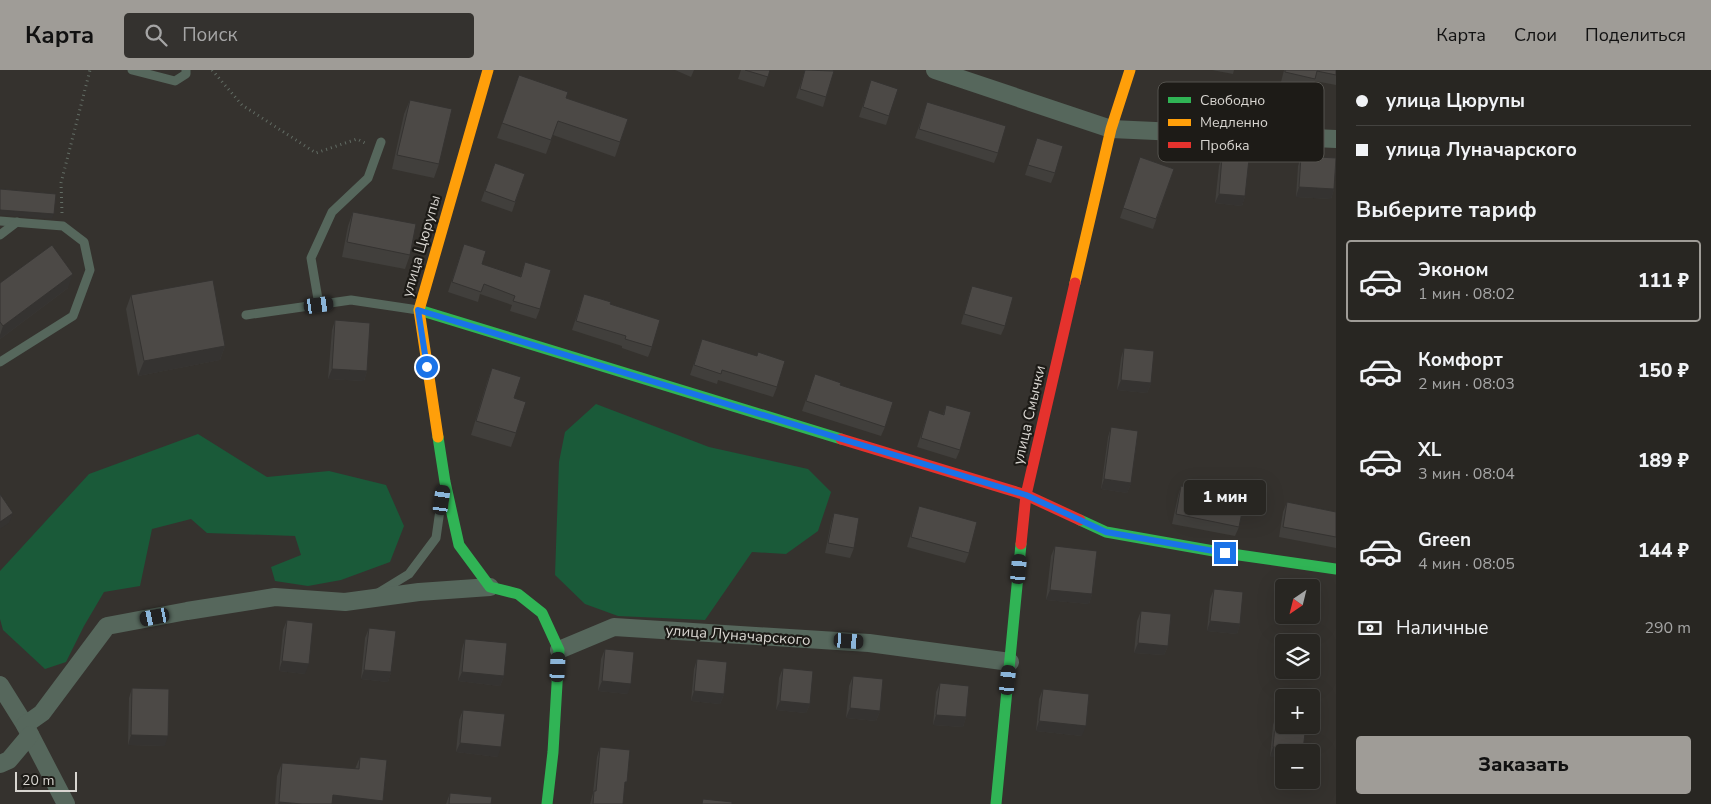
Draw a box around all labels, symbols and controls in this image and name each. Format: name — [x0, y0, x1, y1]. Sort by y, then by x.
search box — [124, 13, 474, 58]
text: Карта — [25, 19, 94, 51]
icon: search — [142, 21, 170, 49]
text: Поиск — [182, 22, 237, 48]
text: Карта — [1436, 23, 1486, 47]
text: Слои — [1514, 23, 1557, 47]
text: Поделиться — [1585, 23, 1686, 47]
legend — [1158, 82, 1324, 162]
text: улица Цюрупы — [1386, 88, 1525, 114]
text: Свободно — [1200, 91, 1265, 110]
text: Медленно — [1200, 113, 1268, 132]
text: Пробка — [1200, 136, 1250, 155]
text: улица Луначарского — [1386, 137, 1577, 163]
street label: улица Цюрупы — [397, 193, 445, 299]
text: Выберите тариф — [1356, 195, 1537, 225]
text: Эконом — [1418, 257, 1489, 283]
icon: car — [1358, 259, 1403, 304]
text: 111 ₽ — [1638, 268, 1689, 294]
text: 1 мин · 08:02 — [1418, 283, 1515, 305]
car — [303, 295, 334, 315]
text: Комфорт — [1418, 347, 1503, 373]
icon: car — [1358, 349, 1403, 394]
route start — [416, 356, 438, 378]
text: 150 ₽ — [1638, 358, 1689, 384]
street label: улица Смычки — [1008, 363, 1050, 467]
text: 2 мин · 08:03 — [1418, 373, 1515, 395]
text: XL — [1418, 437, 1441, 463]
icon: car — [1358, 439, 1403, 484]
text: 189 ₽ — [1638, 448, 1689, 474]
text: 3 мин · 08:04 — [1418, 463, 1515, 485]
callout: 1 мин — [1184, 480, 1266, 516]
car — [432, 484, 451, 516]
text: 1 мин — [1202, 486, 1248, 508]
text: Green — [1418, 527, 1471, 553]
icon: car — [1358, 529, 1403, 574]
text: 144 ₽ — [1638, 538, 1689, 564]
route end — [1214, 542, 1236, 564]
car — [1010, 553, 1027, 585]
text: 4 мин · 08:05 — [1418, 553, 1515, 575]
north arrow — [1275, 579, 1320, 624]
map controls — [1275, 579, 1320, 789]
car — [138, 607, 171, 627]
icon: cash — [1356, 614, 1384, 642]
text: Наличные — [1396, 615, 1489, 641]
text: 290 m — [1644, 617, 1691, 639]
street label: улица Луначарского — [665, 620, 811, 650]
car — [833, 632, 864, 650]
button: layers — [1275, 634, 1320, 679]
car — [549, 652, 566, 682]
car — [998, 664, 1017, 696]
button: + — [1275, 689, 1320, 734]
button: Заказать — [1356, 736, 1691, 794]
button: − — [1275, 744, 1320, 789]
scale bar — [15, 769, 78, 792]
text: 20 m — [22, 771, 54, 790]

